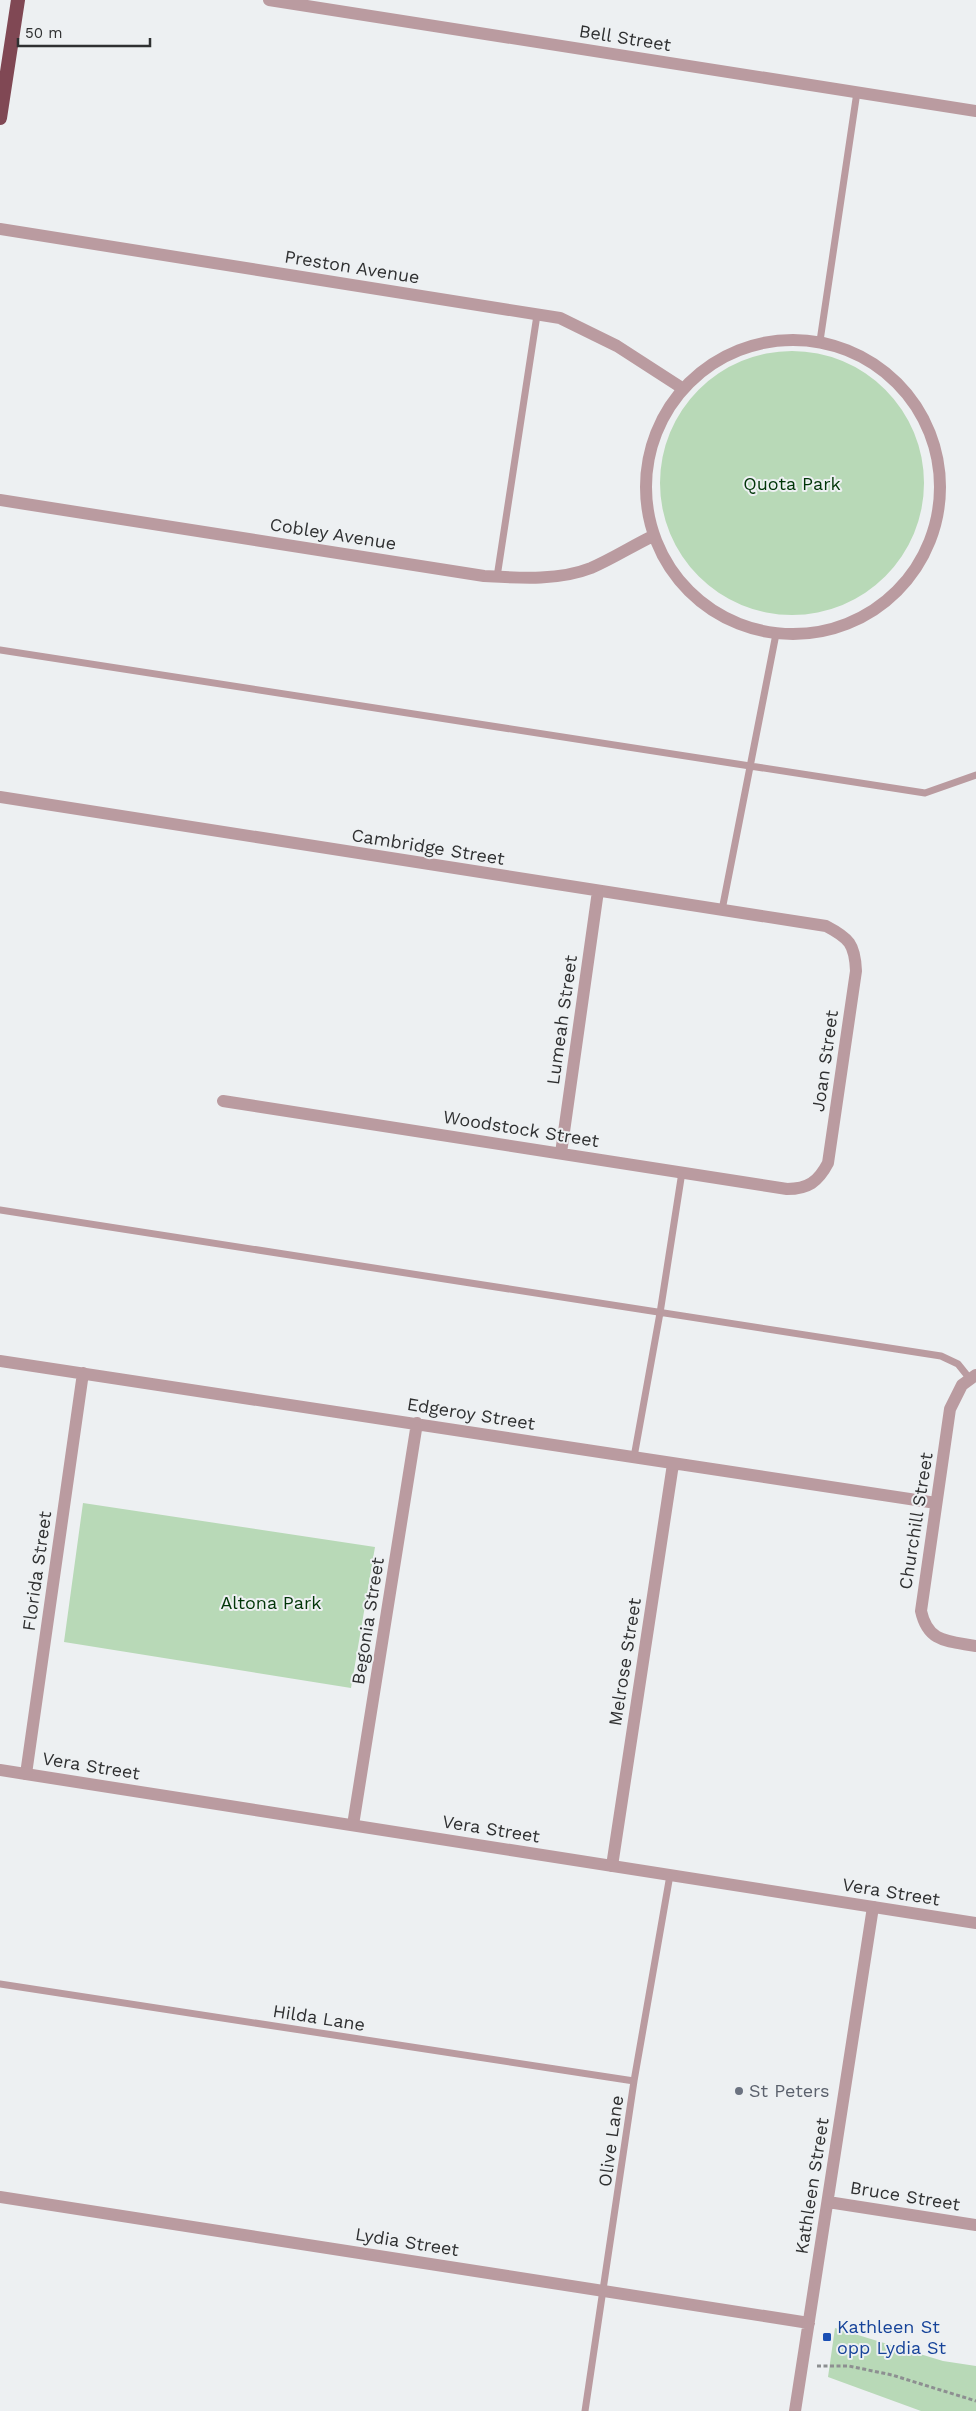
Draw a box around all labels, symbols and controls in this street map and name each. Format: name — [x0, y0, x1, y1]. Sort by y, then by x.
scale bar — [18, 15, 150, 47]
street label: Bell Street — [578, 20, 673, 55]
text: 50 m — [25, 24, 62, 42]
street label: Preston Avenue — [283, 245, 421, 288]
park label: Quota Park — [743, 473, 841, 494]
street label: Cobley Avenue — [268, 513, 398, 554]
street label: Cambridge Street — [350, 824, 507, 869]
street label: Lumeah Street — [542, 953, 581, 1086]
street label: Joan Street — [807, 1008, 842, 1113]
street label: Woodstock Street — [442, 1106, 601, 1151]
street label: Edgeroy Street — [406, 1393, 537, 1434]
street label: Churchill Street — [894, 1451, 937, 1591]
street label: Florida Street — [18, 1509, 55, 1632]
street label: Begonia Street — [347, 1555, 388, 1686]
park label: Altona Park — [220, 1592, 322, 1613]
street label: Melrose Street — [604, 1596, 645, 1727]
street label: Vera Street — [41, 1747, 142, 1784]
street label: Vera Street — [441, 1810, 542, 1847]
street label: Vera Street — [841, 1873, 942, 1910]
street label: Hilda Lane — [271, 2000, 367, 2035]
place label: St Peters — [749, 2080, 830, 2101]
marker: St Peters — [733, 2085, 745, 2097]
street label: Olive Lane — [594, 2094, 627, 2188]
street label: Kathleen Street — [790, 2116, 833, 2256]
street label: Bruce Street — [849, 2176, 962, 2215]
street label: Lydia Street — [354, 2223, 461, 2260]
place label: Kathleen St opp Lydia St — [837, 2316, 946, 2358]
marker: Kathleen St opp Lydia St — [821, 2331, 833, 2343]

